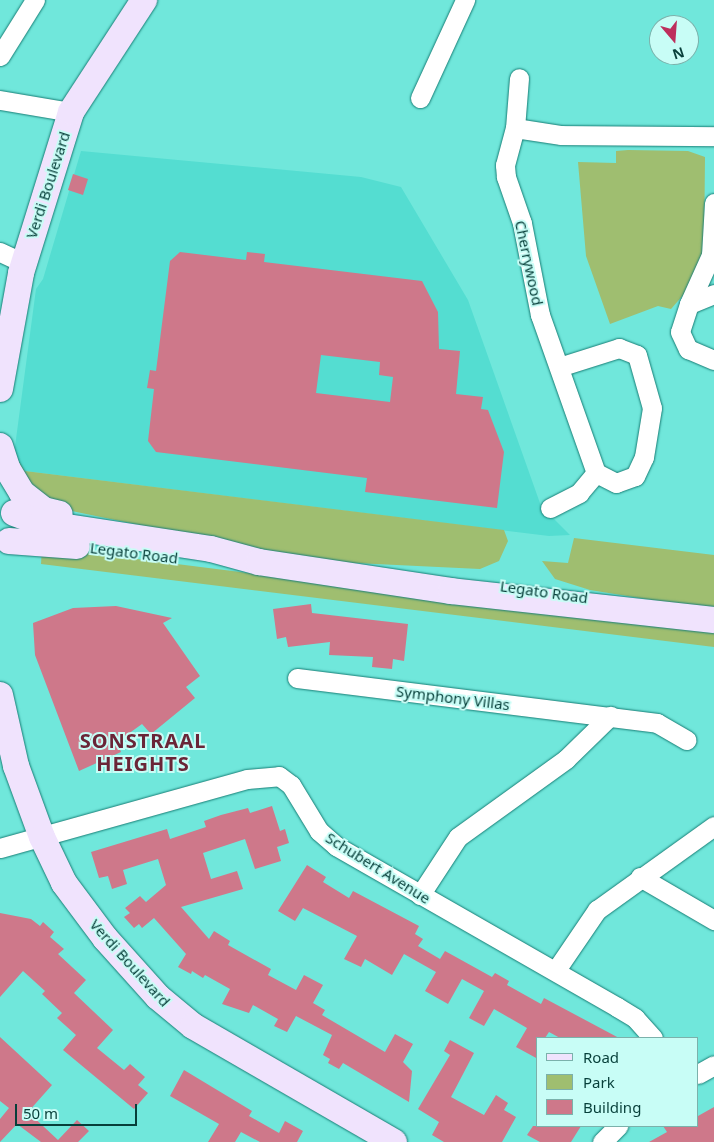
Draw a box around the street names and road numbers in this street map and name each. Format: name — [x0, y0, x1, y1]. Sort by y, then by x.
street label: Verdi Boulevard — [22, 129, 74, 241]
street label: Cherrywood — [511, 219, 547, 307]
street label: Legato Road — [89, 539, 179, 567]
street label: Legato Road — [499, 577, 589, 607]
street label: Symphony Villas — [395, 682, 511, 714]
street label: Schubert Avenue — [322, 829, 434, 907]
street label: Verdi Boulevard — [86, 916, 174, 1010]

